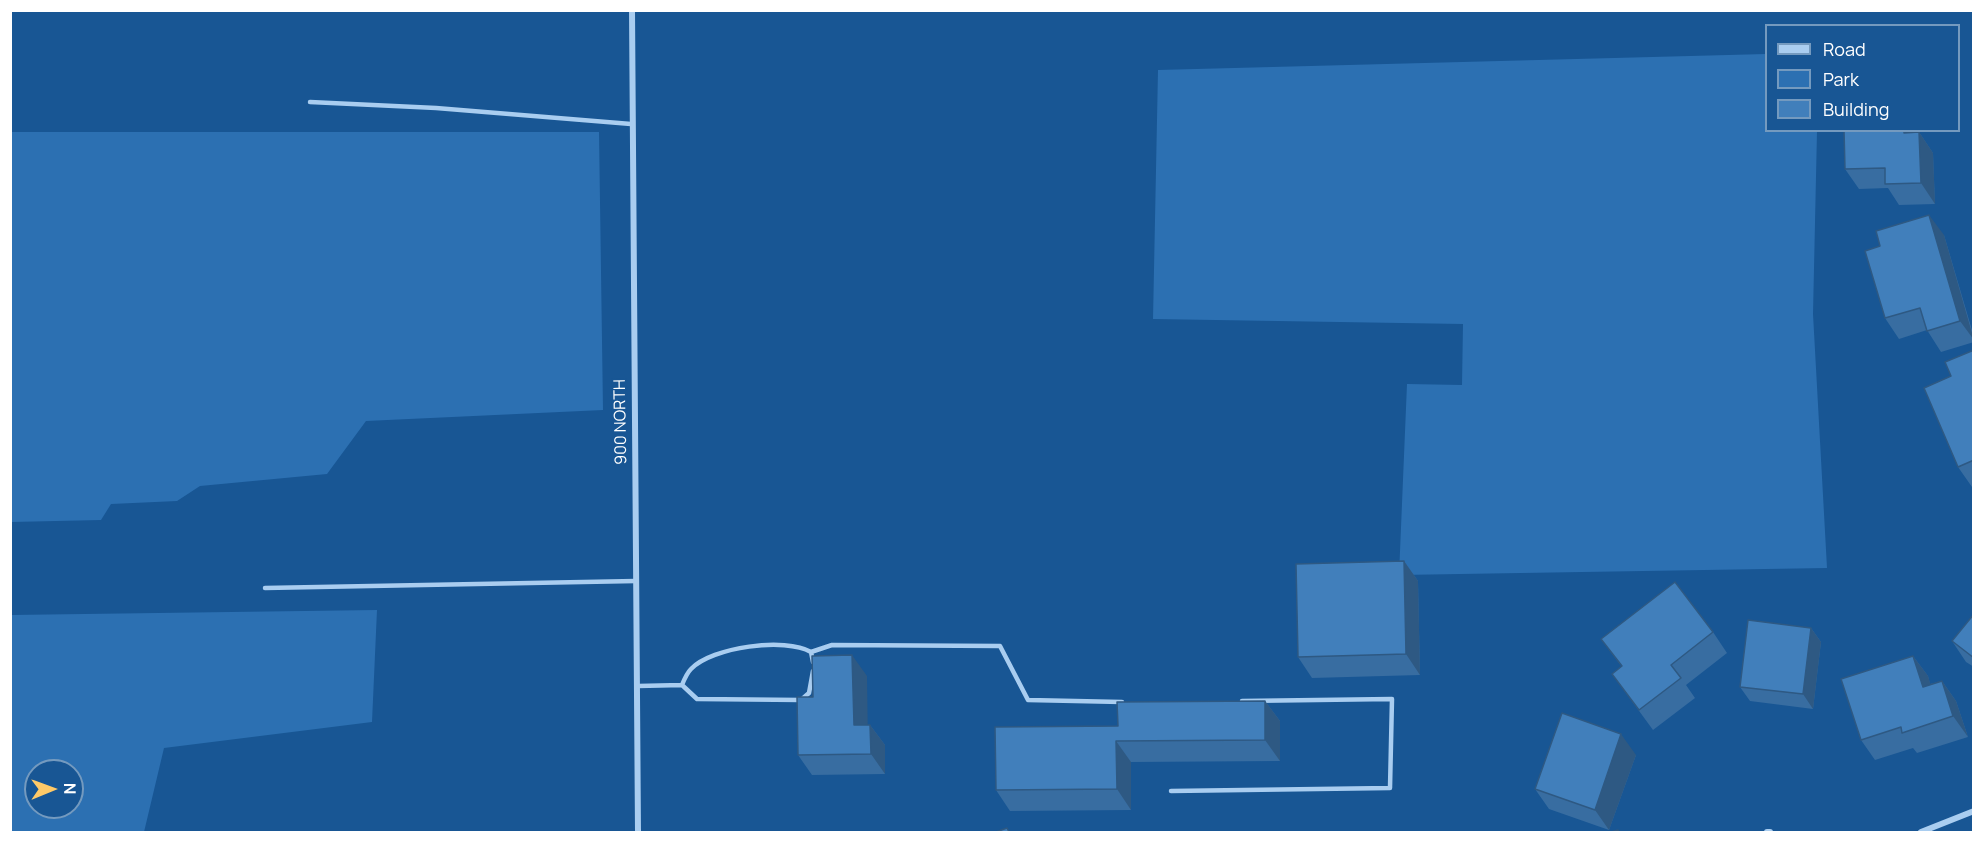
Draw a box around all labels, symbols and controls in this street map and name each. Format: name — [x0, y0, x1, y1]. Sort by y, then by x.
legend — [1765, 24, 1960, 132]
text: Road — [1823, 37, 1866, 61]
text: Park — [1823, 67, 1859, 91]
text: Building — [1823, 97, 1889, 121]
street label: 900 NORTH — [611, 379, 631, 465]
north arrow — [24, 759, 84, 819]
text: N — [59, 783, 81, 795]

